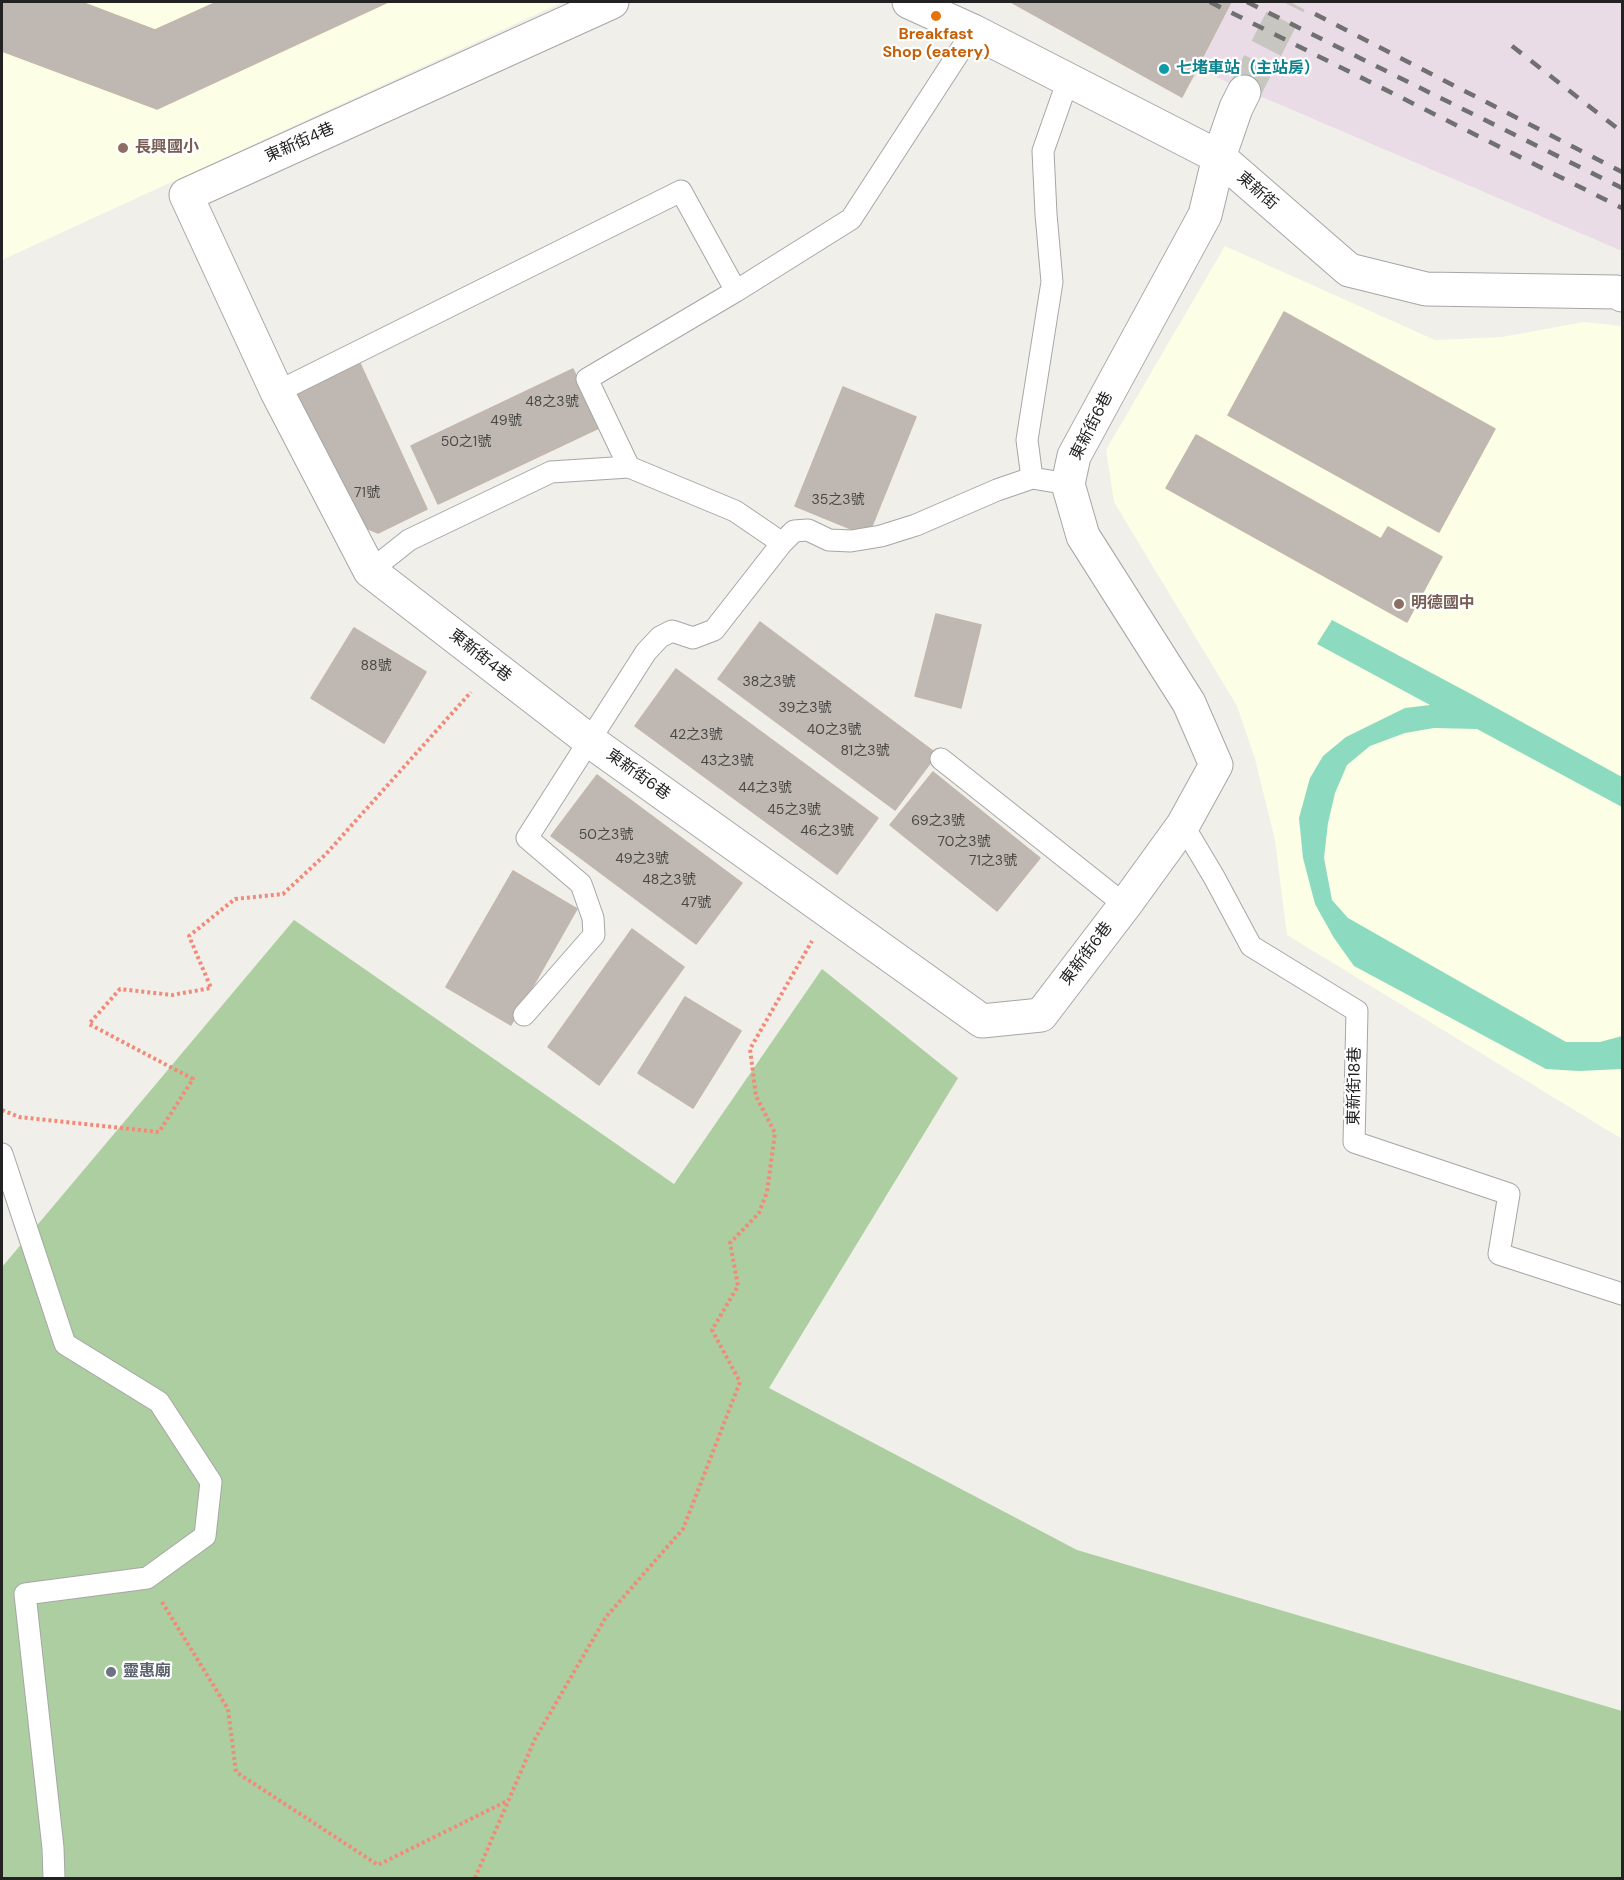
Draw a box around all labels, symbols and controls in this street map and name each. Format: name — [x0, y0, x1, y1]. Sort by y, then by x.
marker: Breakfast Shop (eatery) — [929, 9, 943, 23]
place label: Breakfast Shop (eatery) — [882, 25, 990, 63]
place label: 七堵車站（主站房） — [1176, 59, 1320, 79]
marker: 七堵車站（主站房） — [1157, 62, 1171, 76]
street label: 東新街4巷 — [262, 119, 338, 167]
place label: 長興國小 — [135, 138, 199, 158]
marker: 長興國小 — [116, 141, 130, 155]
street label: 東新街 — [1233, 168, 1281, 214]
street label: 東新街6巷 — [1067, 389, 1117, 463]
house number: 48之3號 — [525, 394, 579, 410]
house number: 49號 — [490, 413, 522, 429]
house number: 50之1號 — [441, 434, 491, 450]
house number: 71號 — [354, 485, 380, 501]
house number: 35之3號 — [811, 492, 865, 508]
place label: 明德國中 — [1411, 594, 1475, 614]
marker: 明德國中 — [1392, 597, 1406, 611]
street label: 東新街4巷 — [445, 626, 515, 686]
house number: 88號 — [360, 658, 392, 674]
house number: 38之3號 — [742, 674, 796, 690]
house number: 39之3號 — [779, 700, 831, 716]
house number: 40之3號 — [807, 722, 861, 738]
house number: 42之3號 — [670, 727, 722, 743]
house number: 81之3號 — [841, 743, 889, 759]
street label: 東新街6巷 — [602, 745, 674, 805]
house number: 43之3號 — [700, 753, 754, 769]
house number: 44之3號 — [738, 780, 792, 796]
house number: 45之3號 — [767, 802, 821, 818]
house number: 69之3號 — [911, 813, 965, 829]
house number: 46之3號 — [800, 823, 854, 839]
house number: 50之3號 — [579, 827, 633, 843]
house number: 70之3號 — [937, 834, 991, 850]
house number: 49之3號 — [615, 851, 669, 867]
house number: 71之3號 — [969, 853, 1017, 869]
house number: 48之3號 — [642, 872, 696, 888]
house number: 47號 — [681, 895, 711, 911]
street label: 東新街6巷 — [1057, 919, 1117, 989]
street label: 東新街18巷 — [1345, 1046, 1365, 1126]
place label: 靈惠廟 — [123, 1662, 171, 1682]
marker: 靈惠廟 — [104, 1665, 118, 1679]

